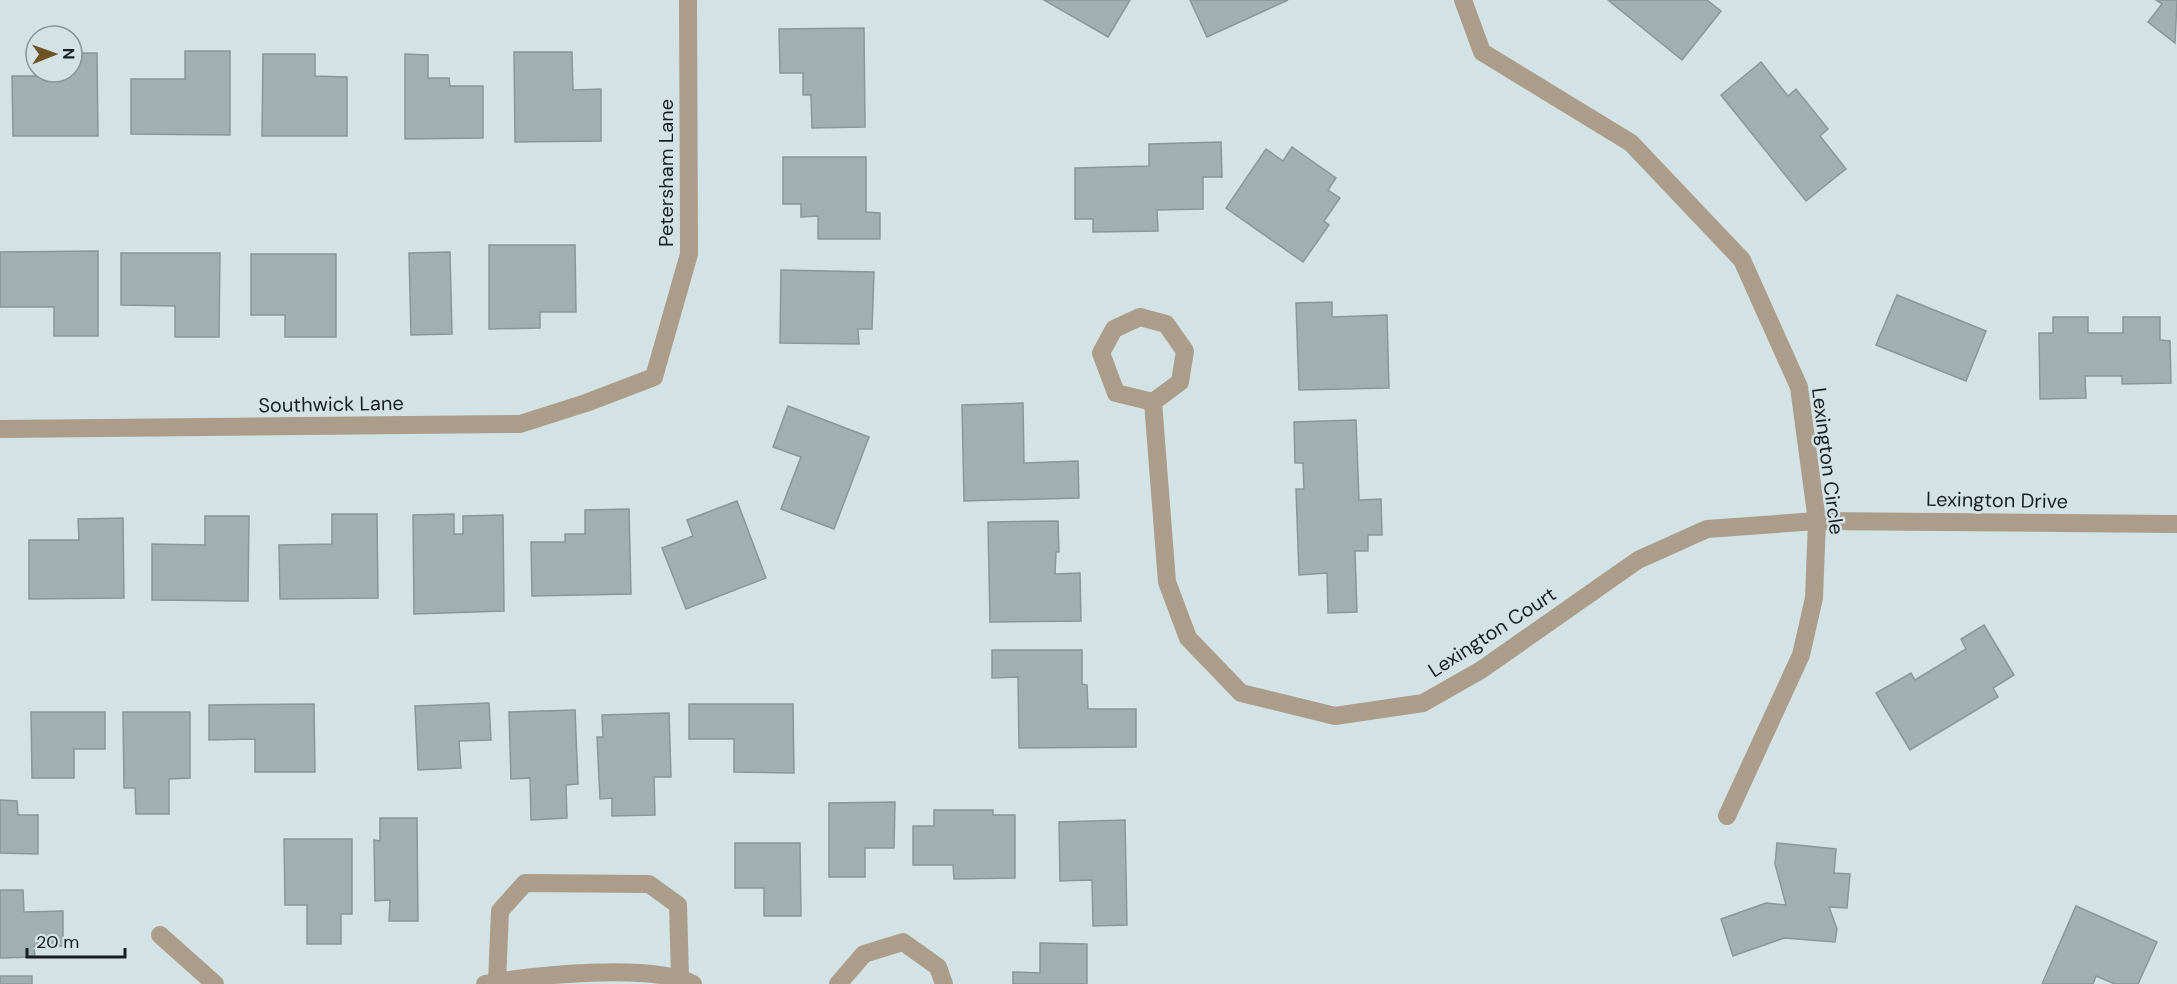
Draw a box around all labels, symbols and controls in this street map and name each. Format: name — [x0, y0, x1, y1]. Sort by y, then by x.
north arrow — [24, 24, 84, 84]
text: N — [58, 48, 79, 60]
street label: Petersham Lane — [653, 99, 679, 247]
street label: Lexington Circle — [1806, 386, 1850, 536]
street label: Southwick Lane — [258, 390, 404, 418]
street label: Lexington Drive — [1926, 486, 2068, 514]
street label: Lexington Court — [1423, 581, 1561, 683]
scale bar — [27, 921, 124, 959]
text: 20 m — [36, 930, 79, 954]

